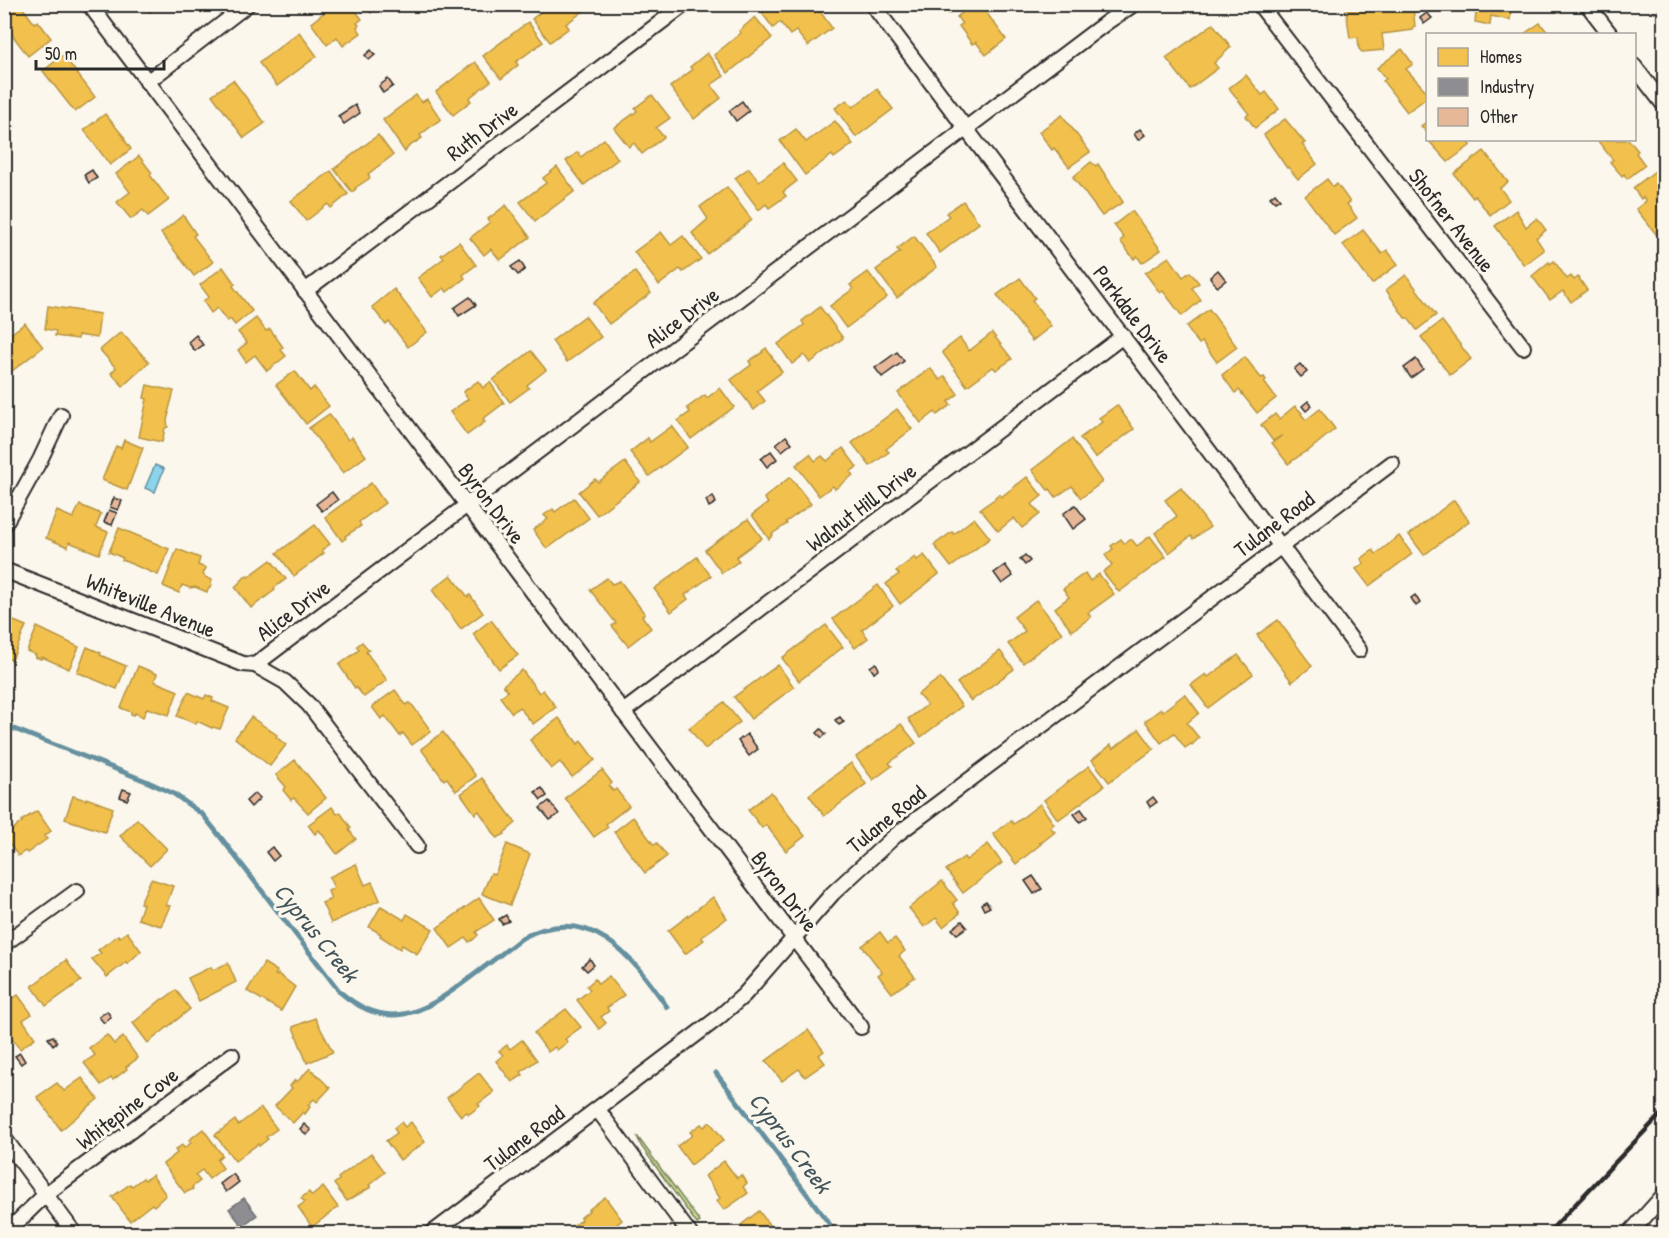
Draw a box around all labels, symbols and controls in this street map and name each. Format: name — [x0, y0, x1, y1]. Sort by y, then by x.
scale bar — [36, 33, 164, 71]
legend — [1426, 33, 1636, 141]
text: 50 m — [45, 41, 77, 66]
text: Homes — [1480, 44, 1522, 69]
text: Industry — [1480, 74, 1535, 99]
street label: Ruth Drive — [440, 94, 524, 168]
text: Other — [1480, 104, 1518, 129]
street label: Shofner Avenue — [1402, 162, 1502, 278]
street label: Parkdale Drive — [1086, 259, 1180, 369]
street label: Alice Drive — [639, 279, 725, 355]
street label: Byron Drive — [452, 456, 532, 550]
street label: Walnut Hill Drive — [800, 456, 922, 558]
street label: Tulane Road — [1228, 484, 1321, 564]
street label: Whiteville Avenue — [82, 565, 220, 645]
street label: Alice Drive — [250, 572, 336, 648]
street label: Tulane Road — [840, 778, 932, 860]
street label: Byron Drive — [745, 844, 825, 938]
water label: Cyprus Creek — [266, 876, 368, 990]
street label: Whitepine Cove — [70, 1060, 184, 1156]
water label: Cyprus Creek — [742, 1085, 841, 1201]
street label: Tulane Road — [478, 1098, 571, 1178]

